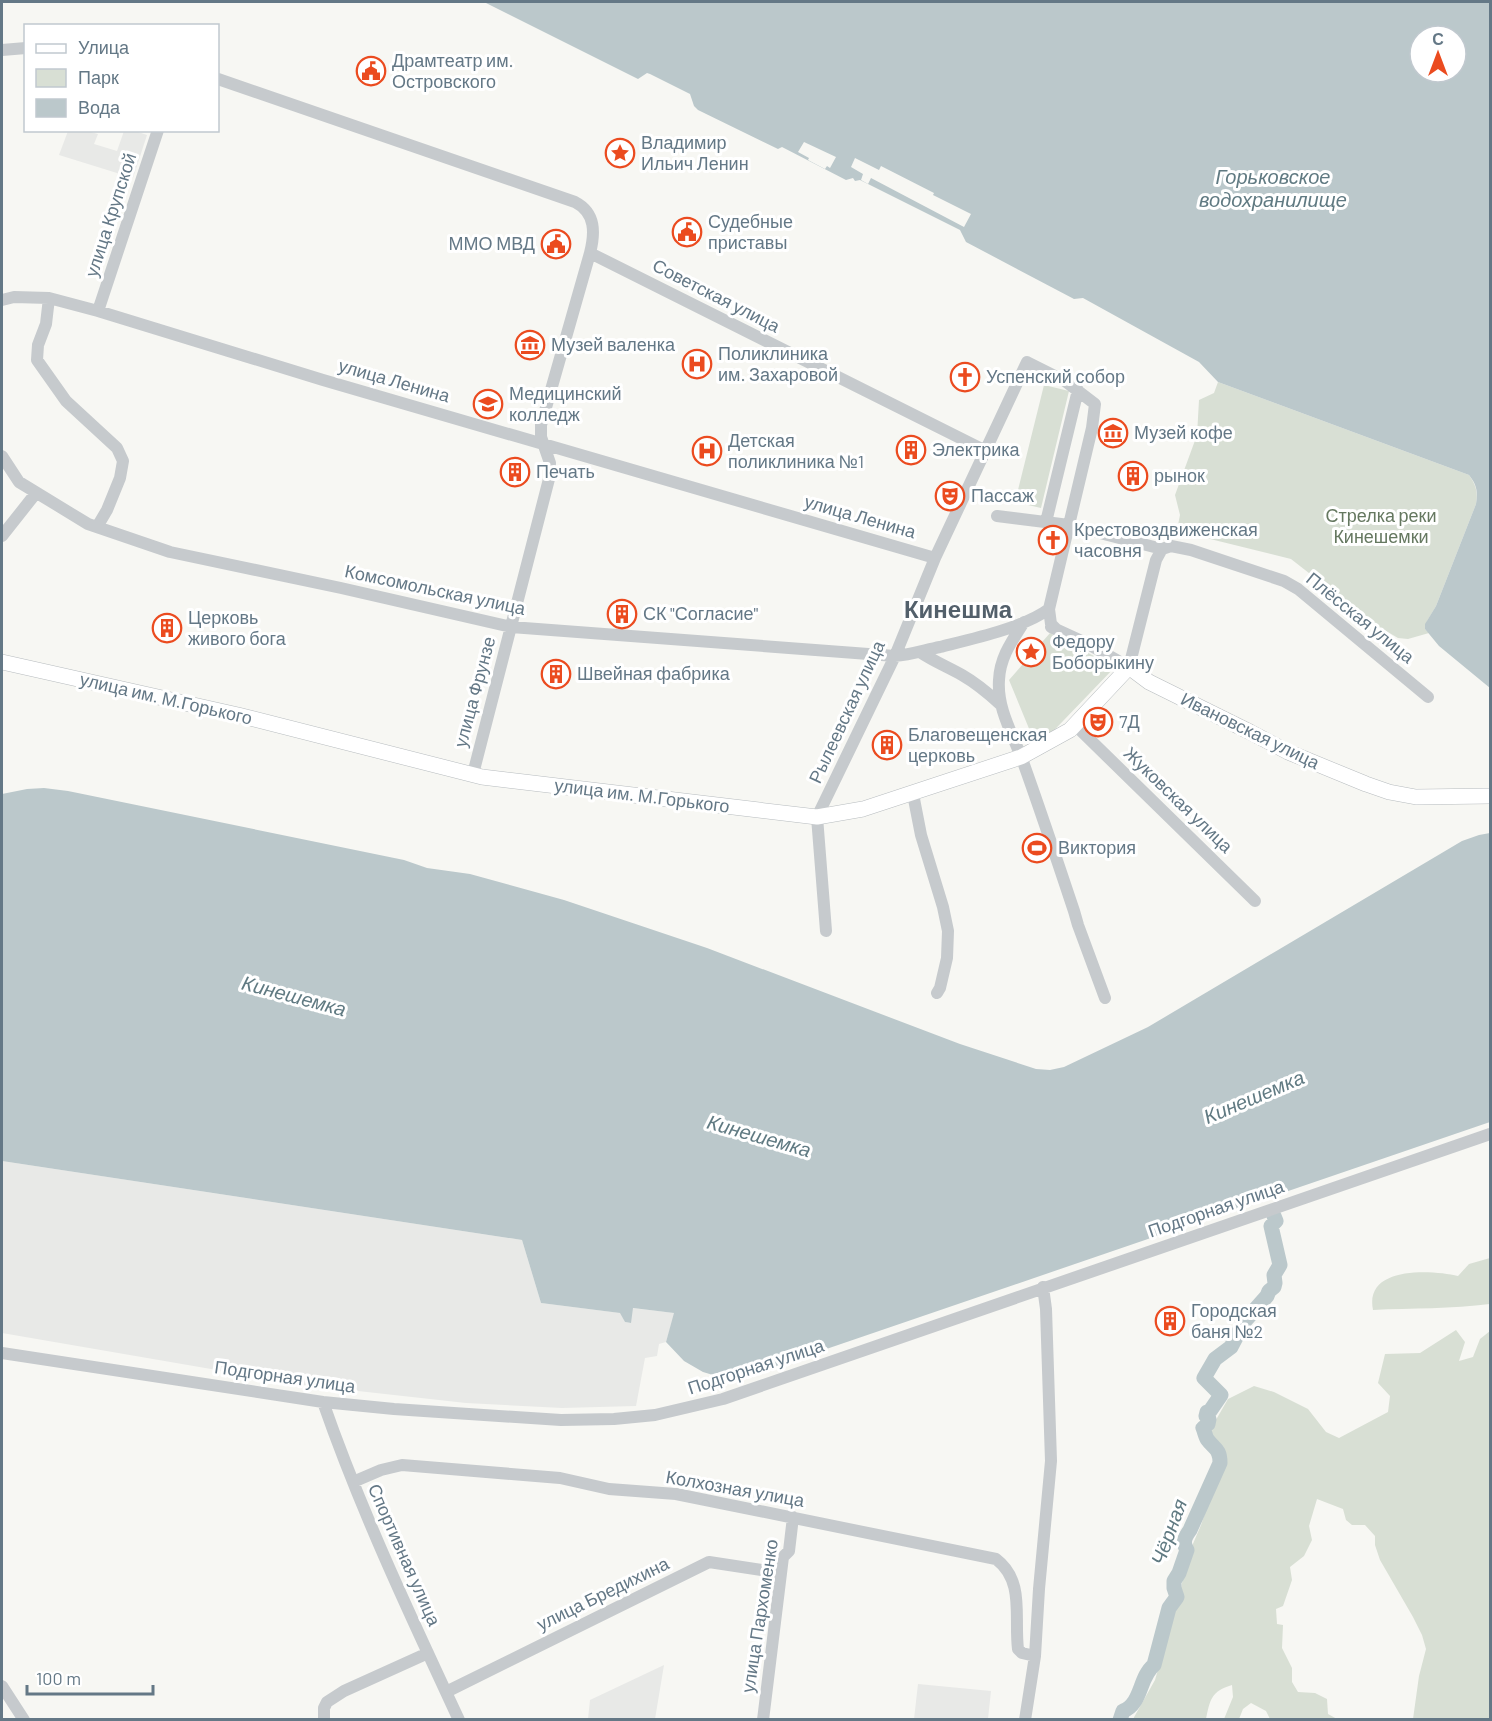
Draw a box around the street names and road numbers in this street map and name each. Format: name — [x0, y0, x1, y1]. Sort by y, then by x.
street label: улица Крупской — [80, 150, 140, 280]
street label: Советская улица — [649, 254, 785, 337]
street label: улица Ленина — [336, 354, 453, 407]
street label: улица Ленина — [802, 490, 919, 543]
street label: Комсомольская улица — [343, 559, 528, 619]
street label: Плёсская улица — [1302, 567, 1420, 668]
street label: улица Фрунзе — [449, 634, 499, 749]
street label: Рылеевская улица — [803, 636, 889, 786]
street label: улица им. М.Горького — [78, 667, 255, 729]
street label: Ивановская улица — [1177, 687, 1324, 774]
street label: Жуковская улица — [1120, 742, 1238, 858]
street label: улица им. М.Горького — [553, 773, 731, 817]
street label: Подгорная улица — [1145, 1174, 1287, 1242]
street label: Подгорная улица — [685, 1333, 828, 1398]
street label: Подгорная улица — [213, 1355, 358, 1397]
street label: Колхозная улица — [664, 1465, 807, 1511]
street label: Спортивная улица — [364, 1480, 446, 1630]
street label: улица Пархоменко — [736, 1538, 782, 1694]
street label: улица Бредихина — [533, 1551, 673, 1635]

